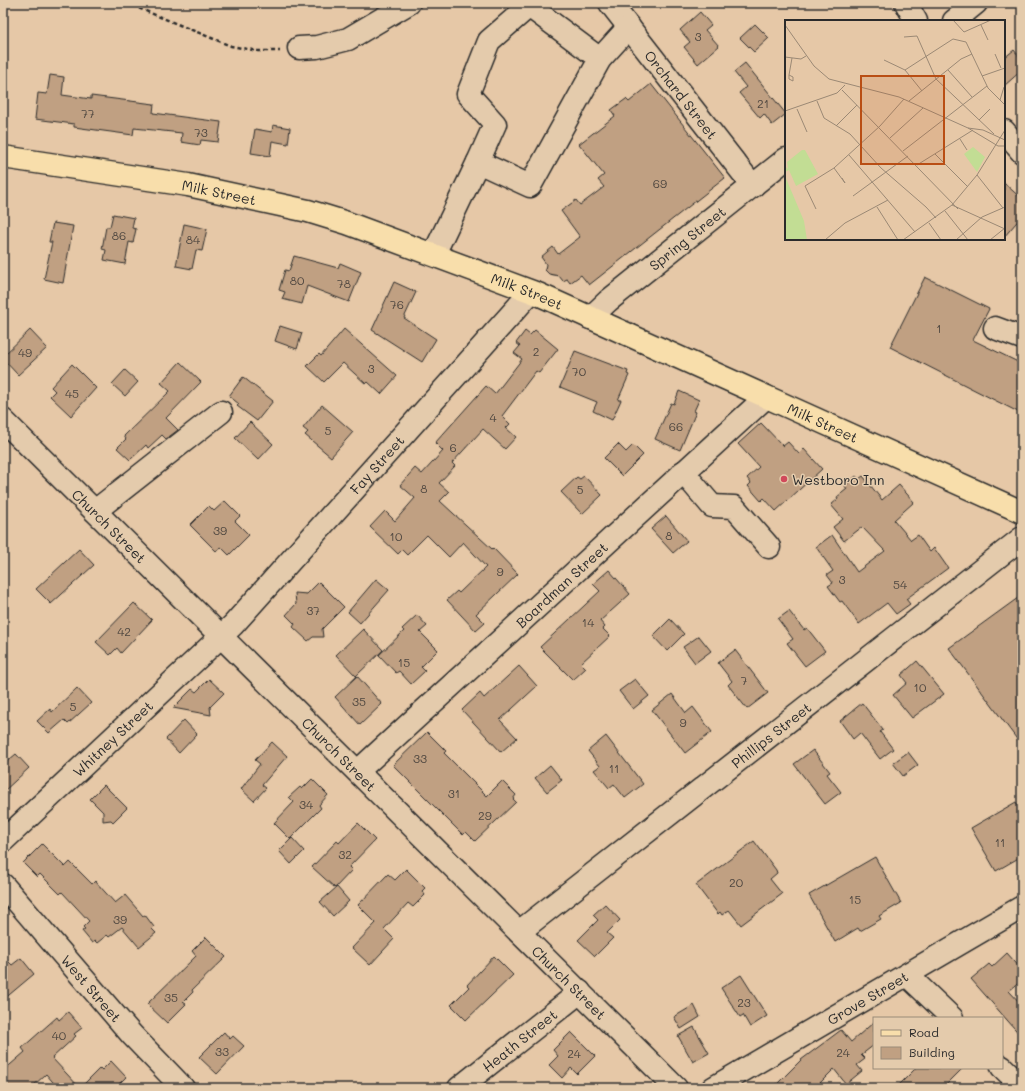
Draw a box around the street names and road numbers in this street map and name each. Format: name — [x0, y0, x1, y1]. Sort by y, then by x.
street label: Orchard Street — [641, 46, 722, 143]
street label: Milk Street — [181, 175, 258, 209]
street label: Spring Street — [645, 201, 729, 274]
street label: Milk Street — [489, 268, 566, 313]
street label: Milk Street — [785, 398, 861, 447]
street label: Fay Street — [345, 431, 408, 498]
street label: Church Street — [68, 484, 151, 567]
street label: Boardman Street — [511, 537, 612, 632]
street label: Whitney Street — [68, 696, 157, 781]
street label: Phillips Street — [727, 697, 815, 772]
street label: Church Street — [298, 713, 381, 795]
street label: Church Street — [528, 941, 611, 1023]
street label: West Street — [57, 950, 126, 1026]
street label: Grove Street — [823, 966, 911, 1029]
street label: Heath Street — [478, 1005, 561, 1076]

